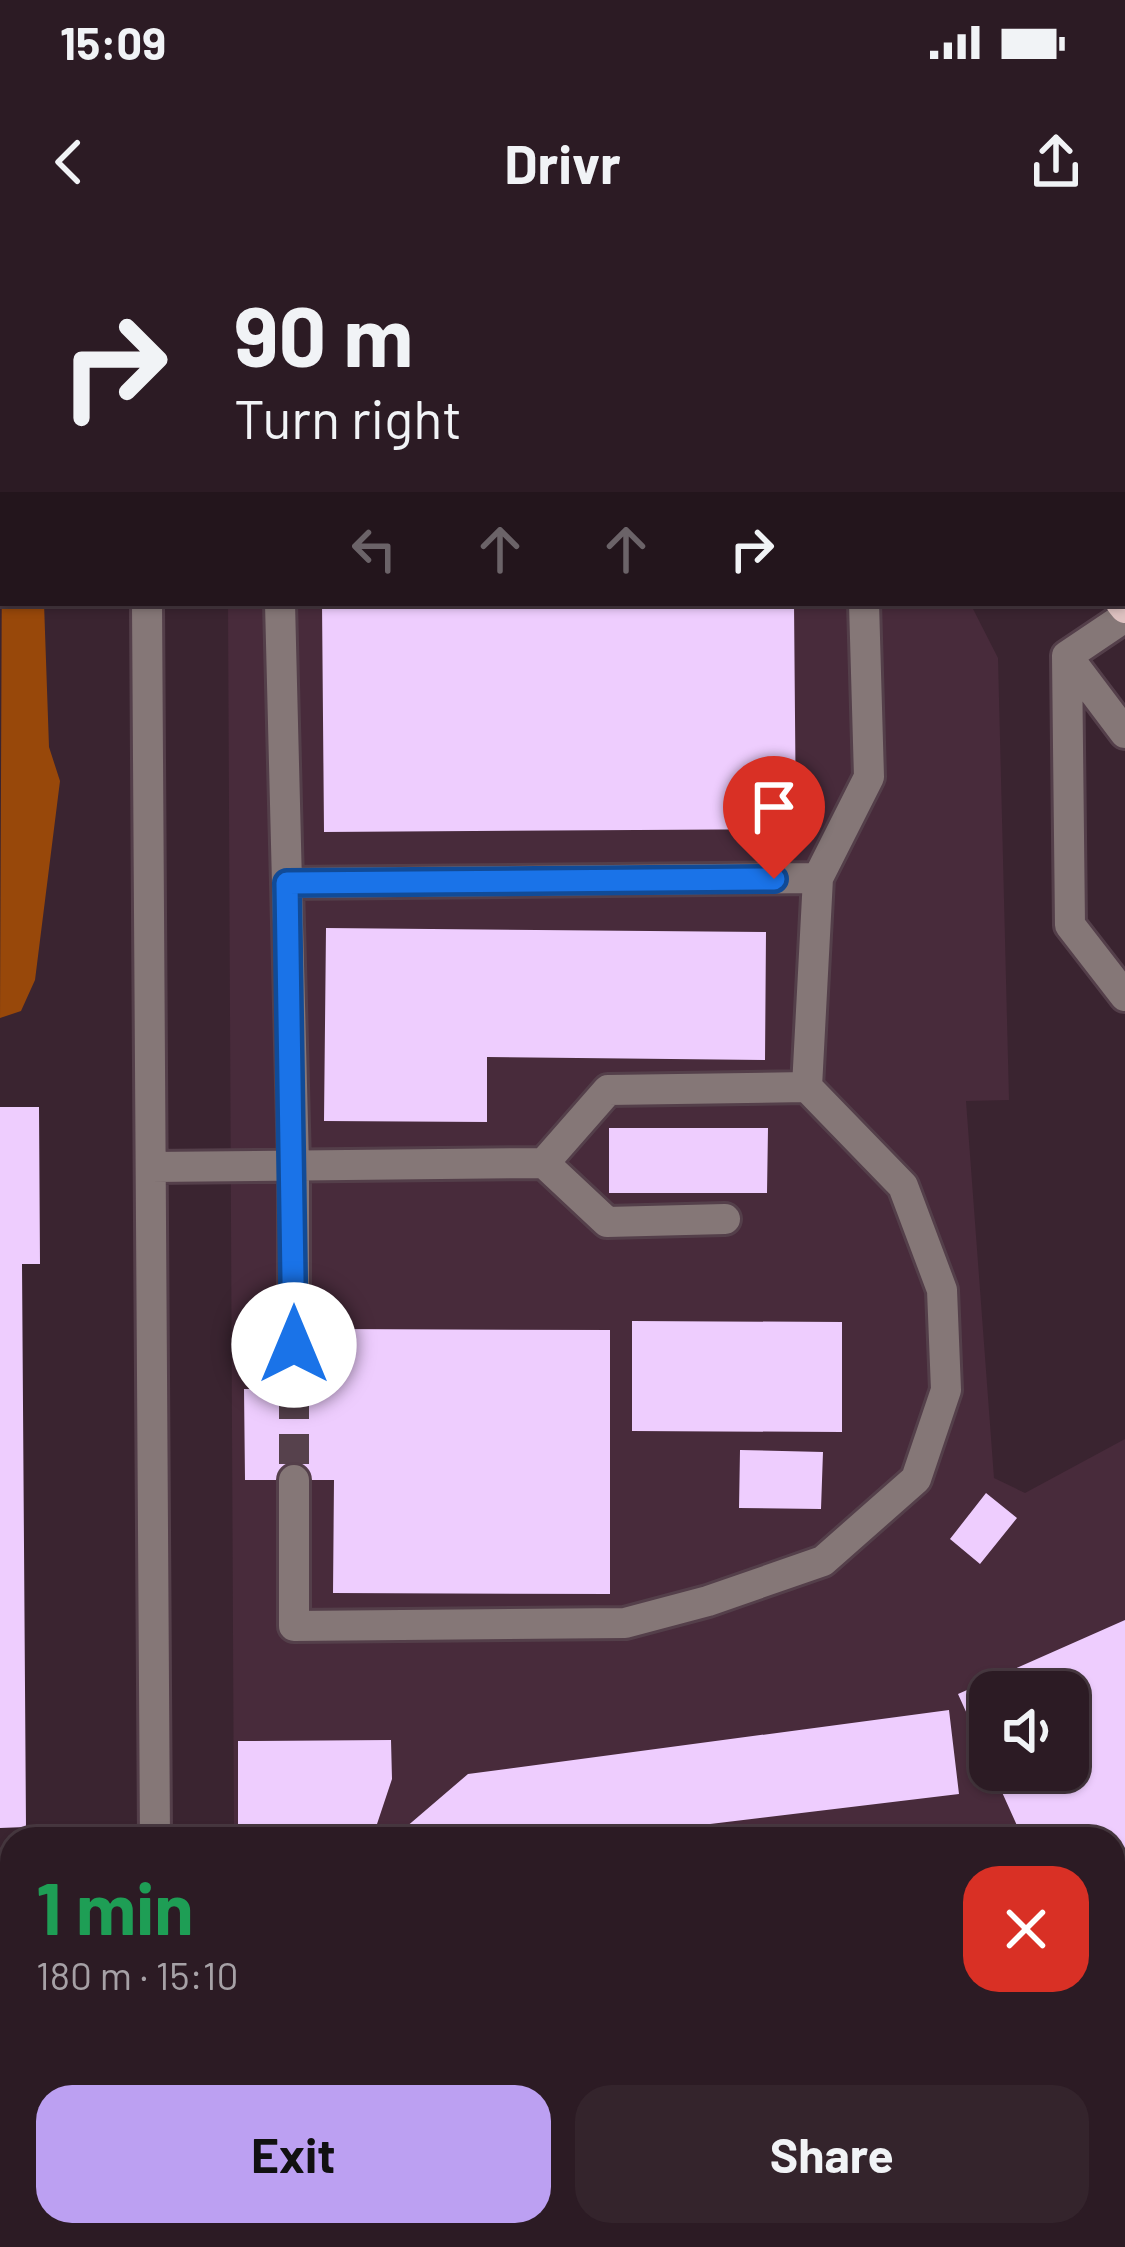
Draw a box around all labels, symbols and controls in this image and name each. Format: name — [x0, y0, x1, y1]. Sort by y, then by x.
text: 15:09 — [60, 15, 166, 69]
icon: back — [36, 129, 102, 195]
icon: share — [1023, 129, 1089, 195]
text: Drivr — [504, 130, 621, 195]
text: 90 m — [234, 283, 413, 384]
icon: right — [36, 288, 192, 444]
text: Turn right — [234, 385, 462, 450]
icon: left — [341, 516, 407, 582]
icon: ahead — [467, 516, 533, 582]
icon: ahead — [593, 516, 659, 582]
icon: right — [719, 516, 785, 582]
pin — [723, 756, 825, 879]
icon: arrive — [741, 774, 807, 840]
position arrow — [231, 1282, 357, 1408]
map controls — [969, 1671, 1089, 1791]
button: sound — [969, 1671, 1089, 1791]
text: 1 min — [36, 1863, 194, 1949]
button: close — [963, 1866, 1089, 1992]
text: 180 m · 15:10 — [36, 1951, 238, 1998]
button: Exit — [36, 2085, 551, 2223]
button: Share — [575, 2085, 1089, 2223]

